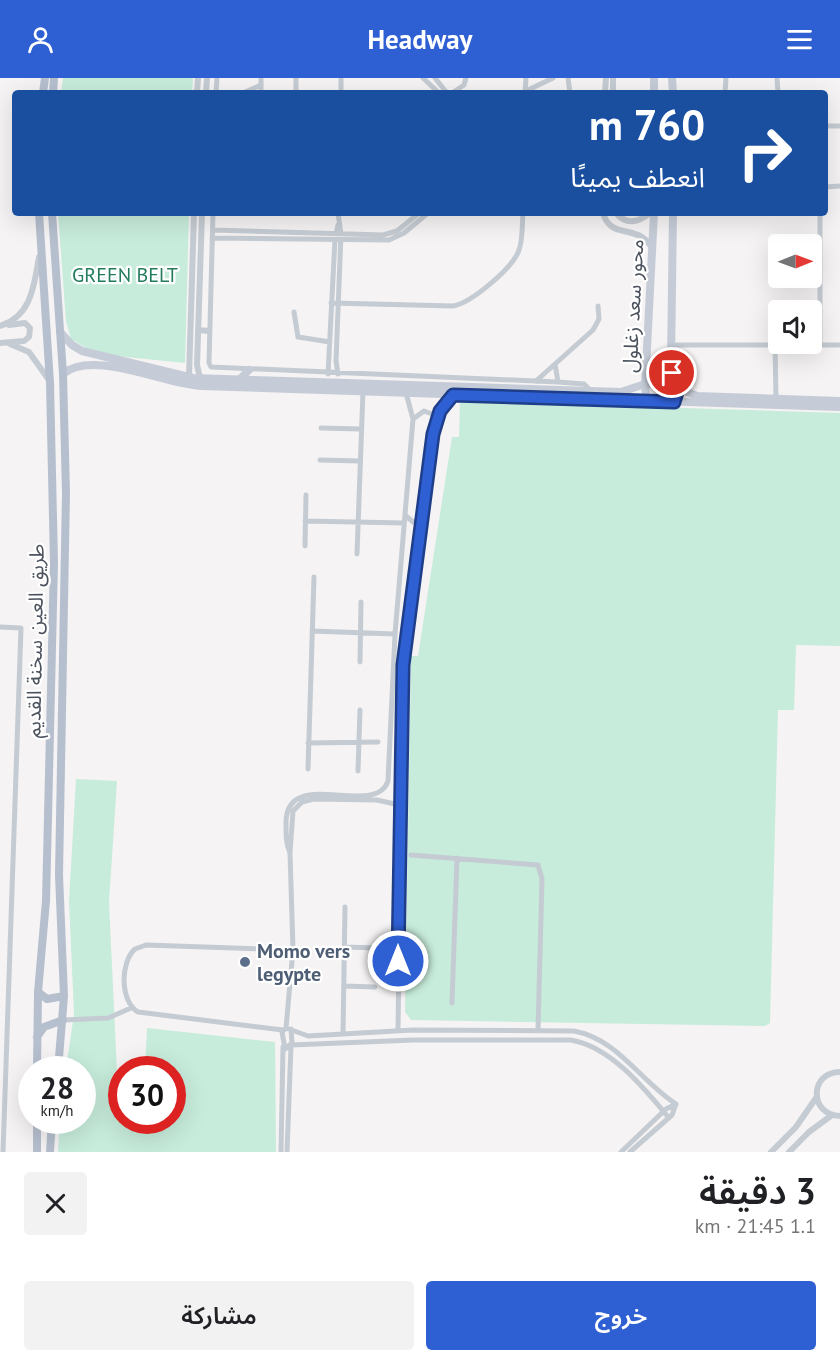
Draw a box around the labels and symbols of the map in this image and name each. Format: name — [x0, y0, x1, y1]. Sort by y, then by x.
north arrow — [768, 234, 822, 288]
street label: محور سعد زغلول — [617, 239, 649, 373]
park label: GREEN BELT — [72, 262, 178, 288]
pin — [646, 347, 697, 398]
street label: طريق العين سخنة القديم — [20, 544, 52, 738]
position arrow — [366, 929, 430, 993]
place label: Momo vers legypte — [257, 938, 350, 987]
marker: Momo vers legypte — [238, 955, 252, 969]
speed limit sign: 30 — [108, 1056, 186, 1134]

